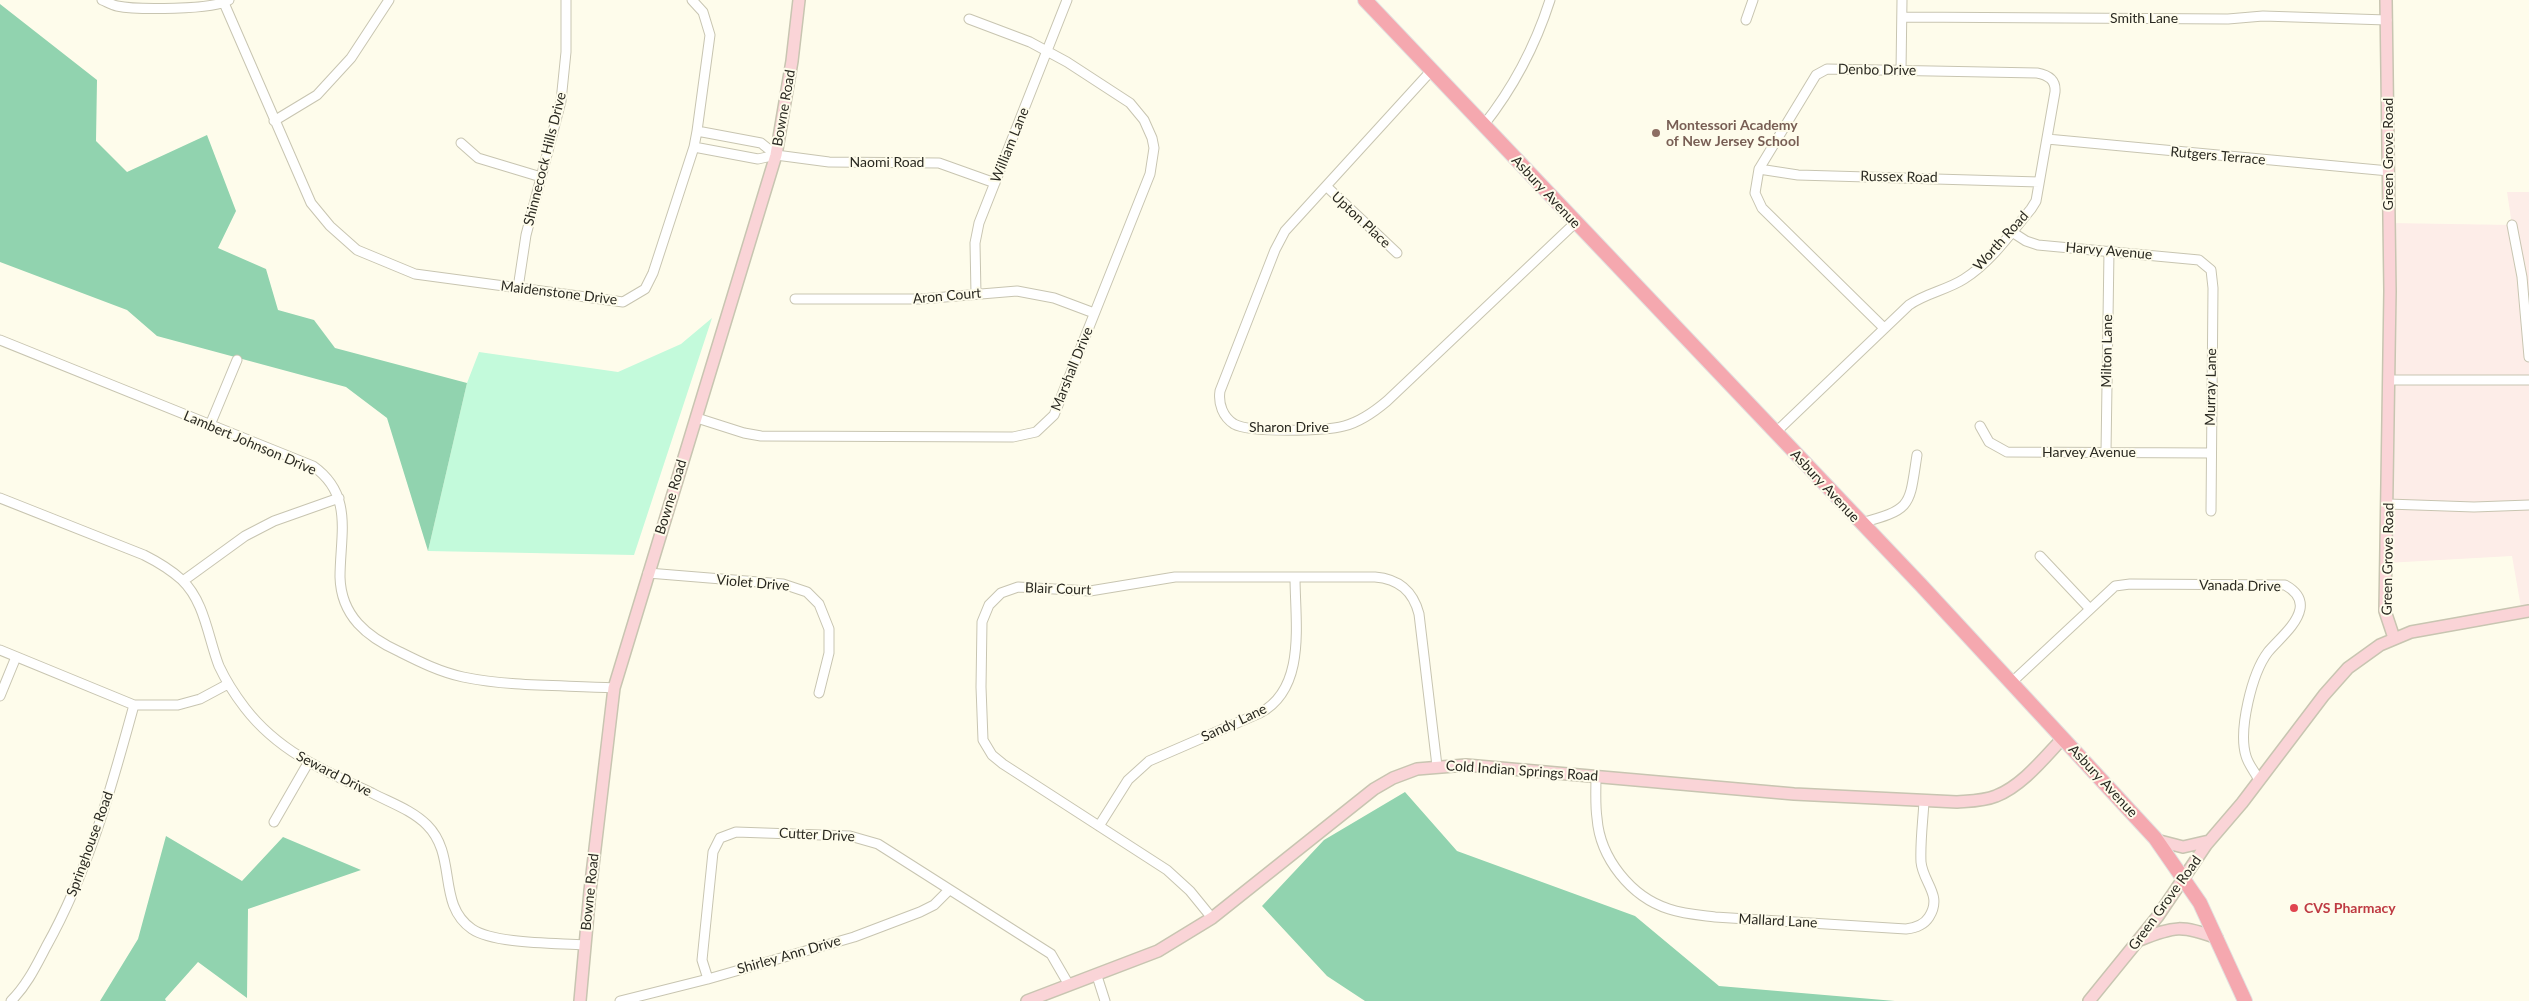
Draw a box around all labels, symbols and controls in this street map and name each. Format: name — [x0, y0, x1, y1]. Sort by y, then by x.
street label: Smith Lane — [2110, 10, 2178, 26]
street label: Denbo Drive — [1838, 61, 1916, 79]
street label: Bowne Road — [769, 68, 799, 148]
street label: Shinnecock Hills Drive — [520, 90, 570, 228]
street label: Green Grove Road — [2380, 98, 2396, 210]
street label: William Lane — [987, 105, 1033, 185]
place label: Montessori Academy of New Jersey School — [1666, 117, 1799, 150]
marker: Montessori Academy of New Jersey School — [1650, 127, 1662, 139]
street label: Rutgers Terrace — [2170, 143, 2266, 169]
street label: Asbury Avenue — [1508, 152, 1584, 232]
street label: Naomi Road — [850, 154, 924, 170]
street label: Russex Road — [1860, 168, 1938, 186]
street label: Upton Place — [1328, 188, 1394, 252]
street label: Worth Road — [1970, 208, 2032, 274]
street label: Harvy Avenue — [2065, 239, 2153, 263]
street label: Maidenstone Drive — [500, 278, 618, 308]
street label: Aron Court — [912, 285, 982, 307]
street label: Milton Lane — [2098, 314, 2116, 388]
street label: Marshall Drive — [1048, 325, 1096, 413]
street label: Murray Lane — [2202, 348, 2220, 426]
street label: Lambert Johnson Drive — [181, 407, 319, 479]
street label: Sharon Drive — [1249, 419, 1329, 435]
street label: Harvey Avenue — [2042, 444, 2136, 460]
street label: Asbury Avenue — [1787, 446, 1863, 526]
street label: Bowne Road — [652, 457, 690, 537]
street label: Green Grove Road — [2379, 502, 2397, 616]
street label: Violet Drive — [716, 571, 790, 595]
street label: Vanada Drive — [2199, 577, 2281, 595]
street label: Blair Court — [1025, 579, 1091, 599]
street label: Sandy Lane — [1199, 701, 1269, 745]
street label: Asbury Avenue — [2065, 741, 2141, 821]
street label: Seward Drive — [293, 748, 375, 800]
street label: Cold Indian Springs Road — [1445, 757, 1599, 785]
street label: Springhouse Road — [63, 789, 117, 899]
street label: Cutter Drive — [779, 825, 855, 845]
street label: Green Grove Road — [2125, 852, 2205, 954]
street label: Bowne Road — [578, 853, 602, 931]
place label: CVS Pharmacy — [2304, 900, 2396, 916]
marker: CVS Pharmacy — [2288, 902, 2300, 914]
street label: Mallard Lane — [1738, 911, 1818, 931]
street label: Shirley Ann Drive — [735, 932, 843, 978]

